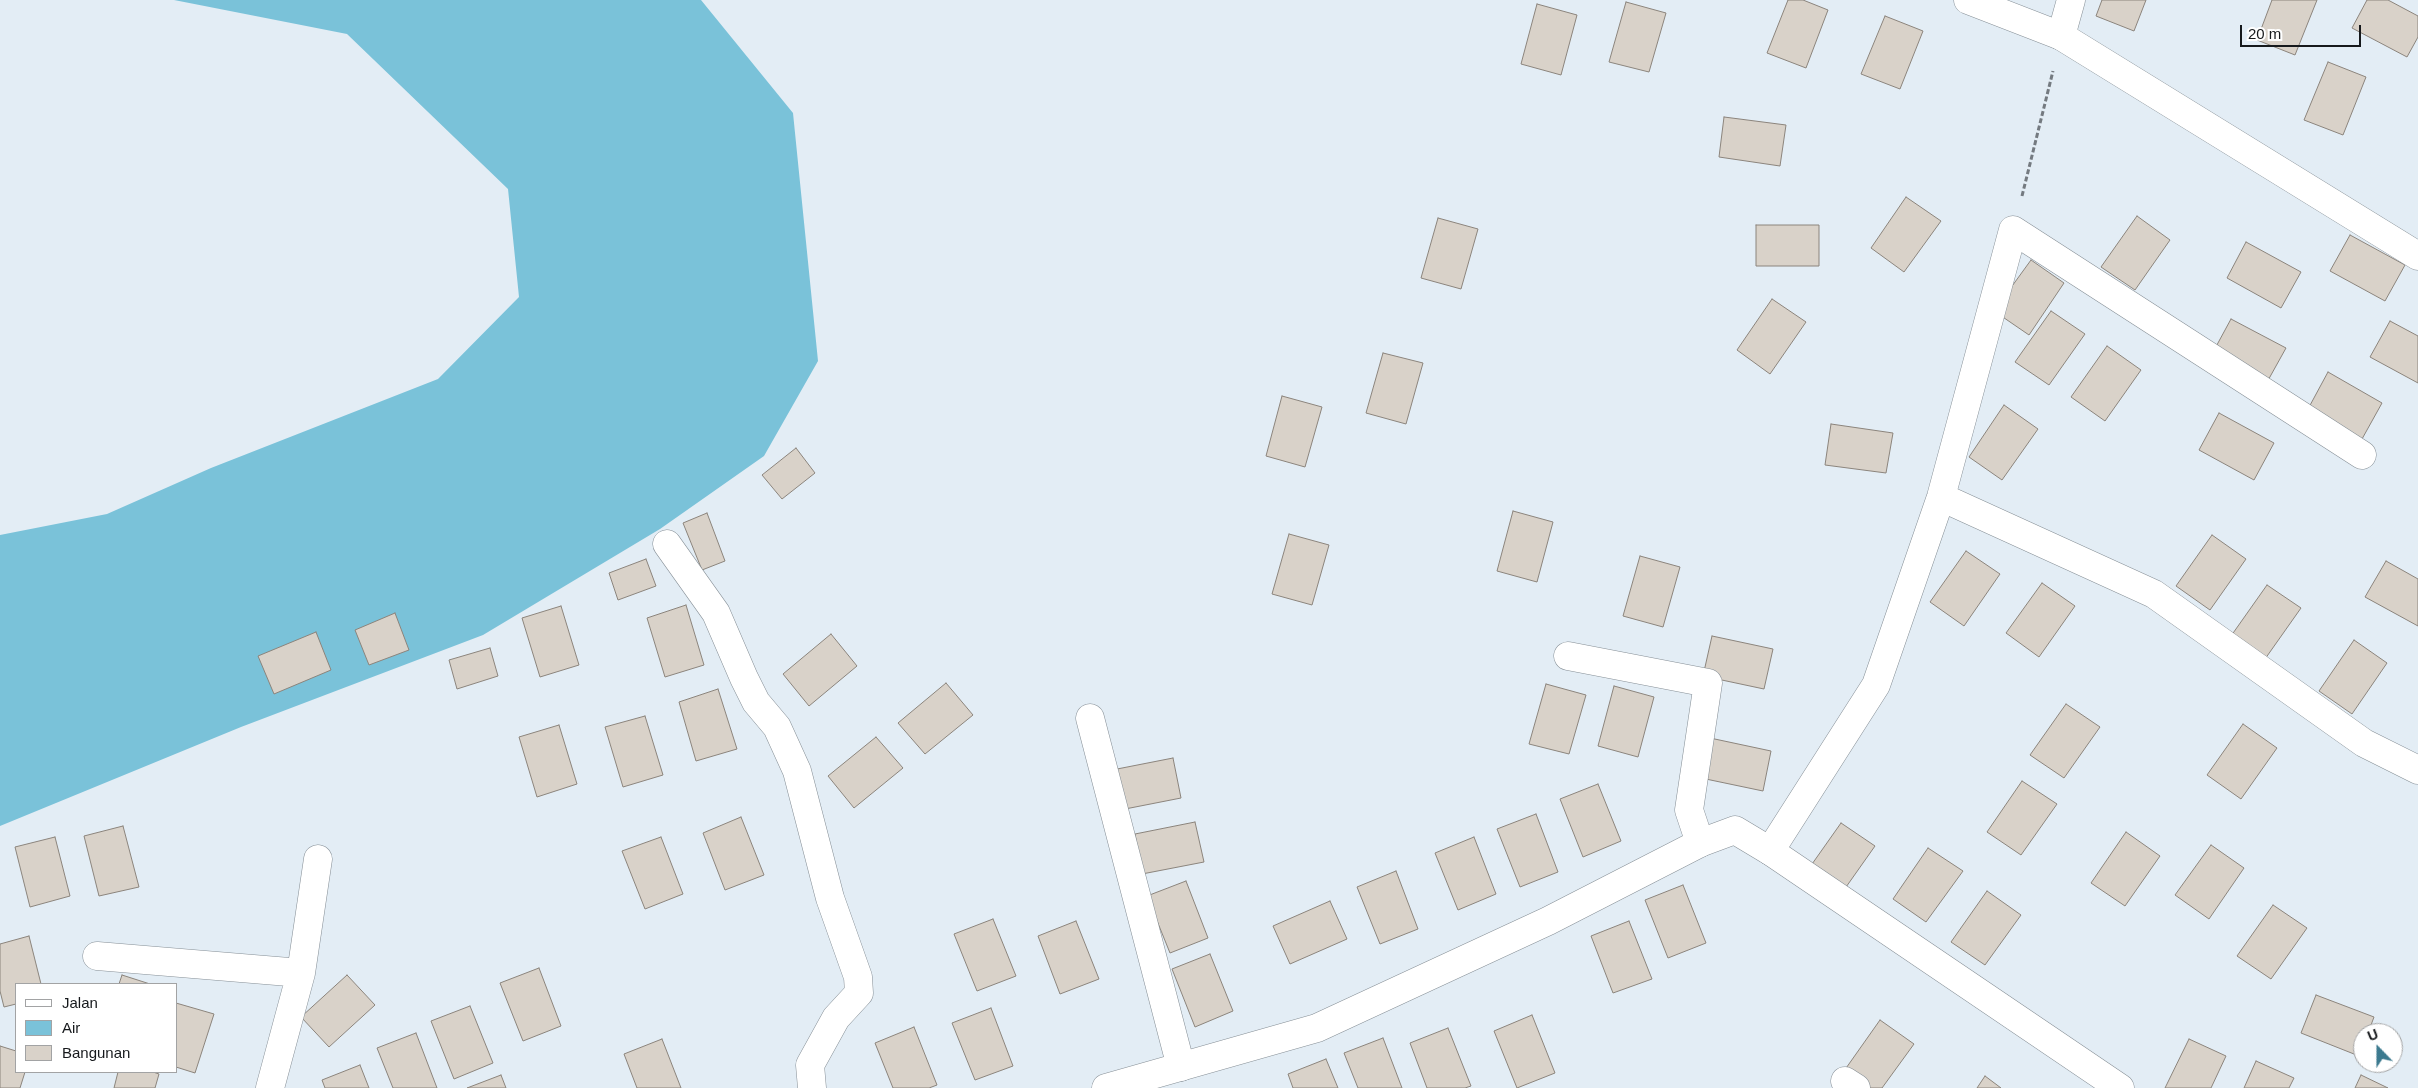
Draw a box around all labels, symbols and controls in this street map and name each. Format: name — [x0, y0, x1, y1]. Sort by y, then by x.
scale bar — [2243, 15, 2364, 47]
text: 20 m — [2248, 25, 2281, 42]
legend — [15, 983, 178, 1073]
text: Jalan — [62, 994, 98, 1011]
text: Air — [62, 1019, 80, 1036]
north arrow — [2353, 1023, 2403, 1073]
text: U — [2365, 1026, 2380, 1044]
text: Bangunan — [62, 1044, 130, 1061]

